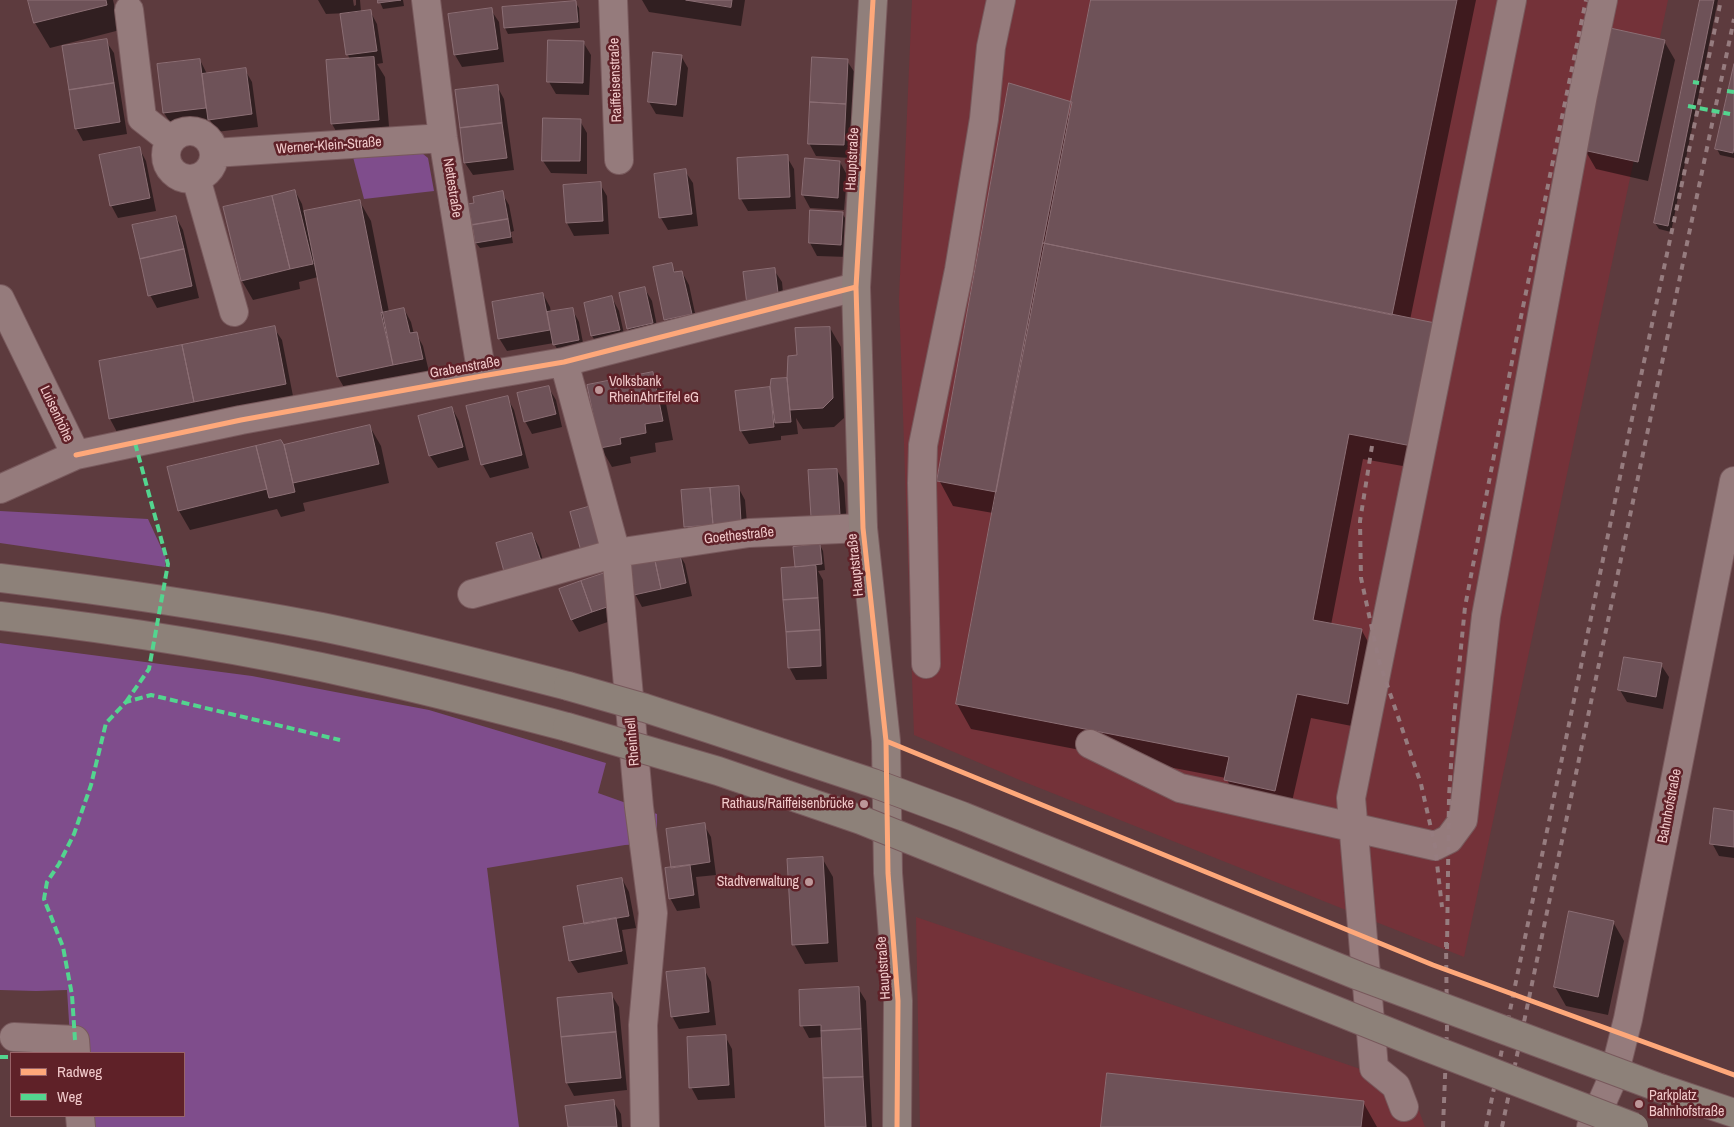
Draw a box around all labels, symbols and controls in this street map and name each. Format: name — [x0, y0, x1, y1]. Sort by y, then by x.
street label: Raiffeisenstraße — [606, 37, 626, 123]
street label: Hauptstraße — [843, 127, 863, 191]
street label: Werner-Klein-Straße — [276, 134, 382, 158]
street label: Nettestraße — [439, 157, 465, 219]
street label: Grabenstraße — [429, 354, 501, 382]
place label: Volksbank RheinAhrEifel eG — [609, 374, 699, 407]
street label: Luisenhöhe — [36, 383, 76, 445]
marker: Volksbank RheinAhrEifel eG — [593, 384, 605, 396]
street label: Goethestraße — [703, 524, 775, 548]
street label: Hauptstraße — [844, 533, 868, 597]
street label: Rheinhell — [623, 717, 643, 767]
street label: Bahnhofstraße — [1655, 767, 1685, 845]
place label: Rathaus/Raiffeisenbrücke — [721, 796, 854, 812]
marker: Rathaus/Raiffeisenbrücke — [858, 798, 870, 810]
place label: Stadtverwaltung — [717, 874, 799, 890]
marker: Stadtverwaltung — [803, 876, 815, 888]
street label: Hauptstraße — [873, 936, 895, 1000]
legend — [10, 1052, 185, 1117]
text: Radweg — [57, 1061, 102, 1082]
text: Weg — [57, 1086, 82, 1107]
place label: Parkplatz Bahnhofstraße — [1649, 1088, 1724, 1120]
marker: Parkplatz Bahnhofstraße — [1633, 1098, 1645, 1110]

